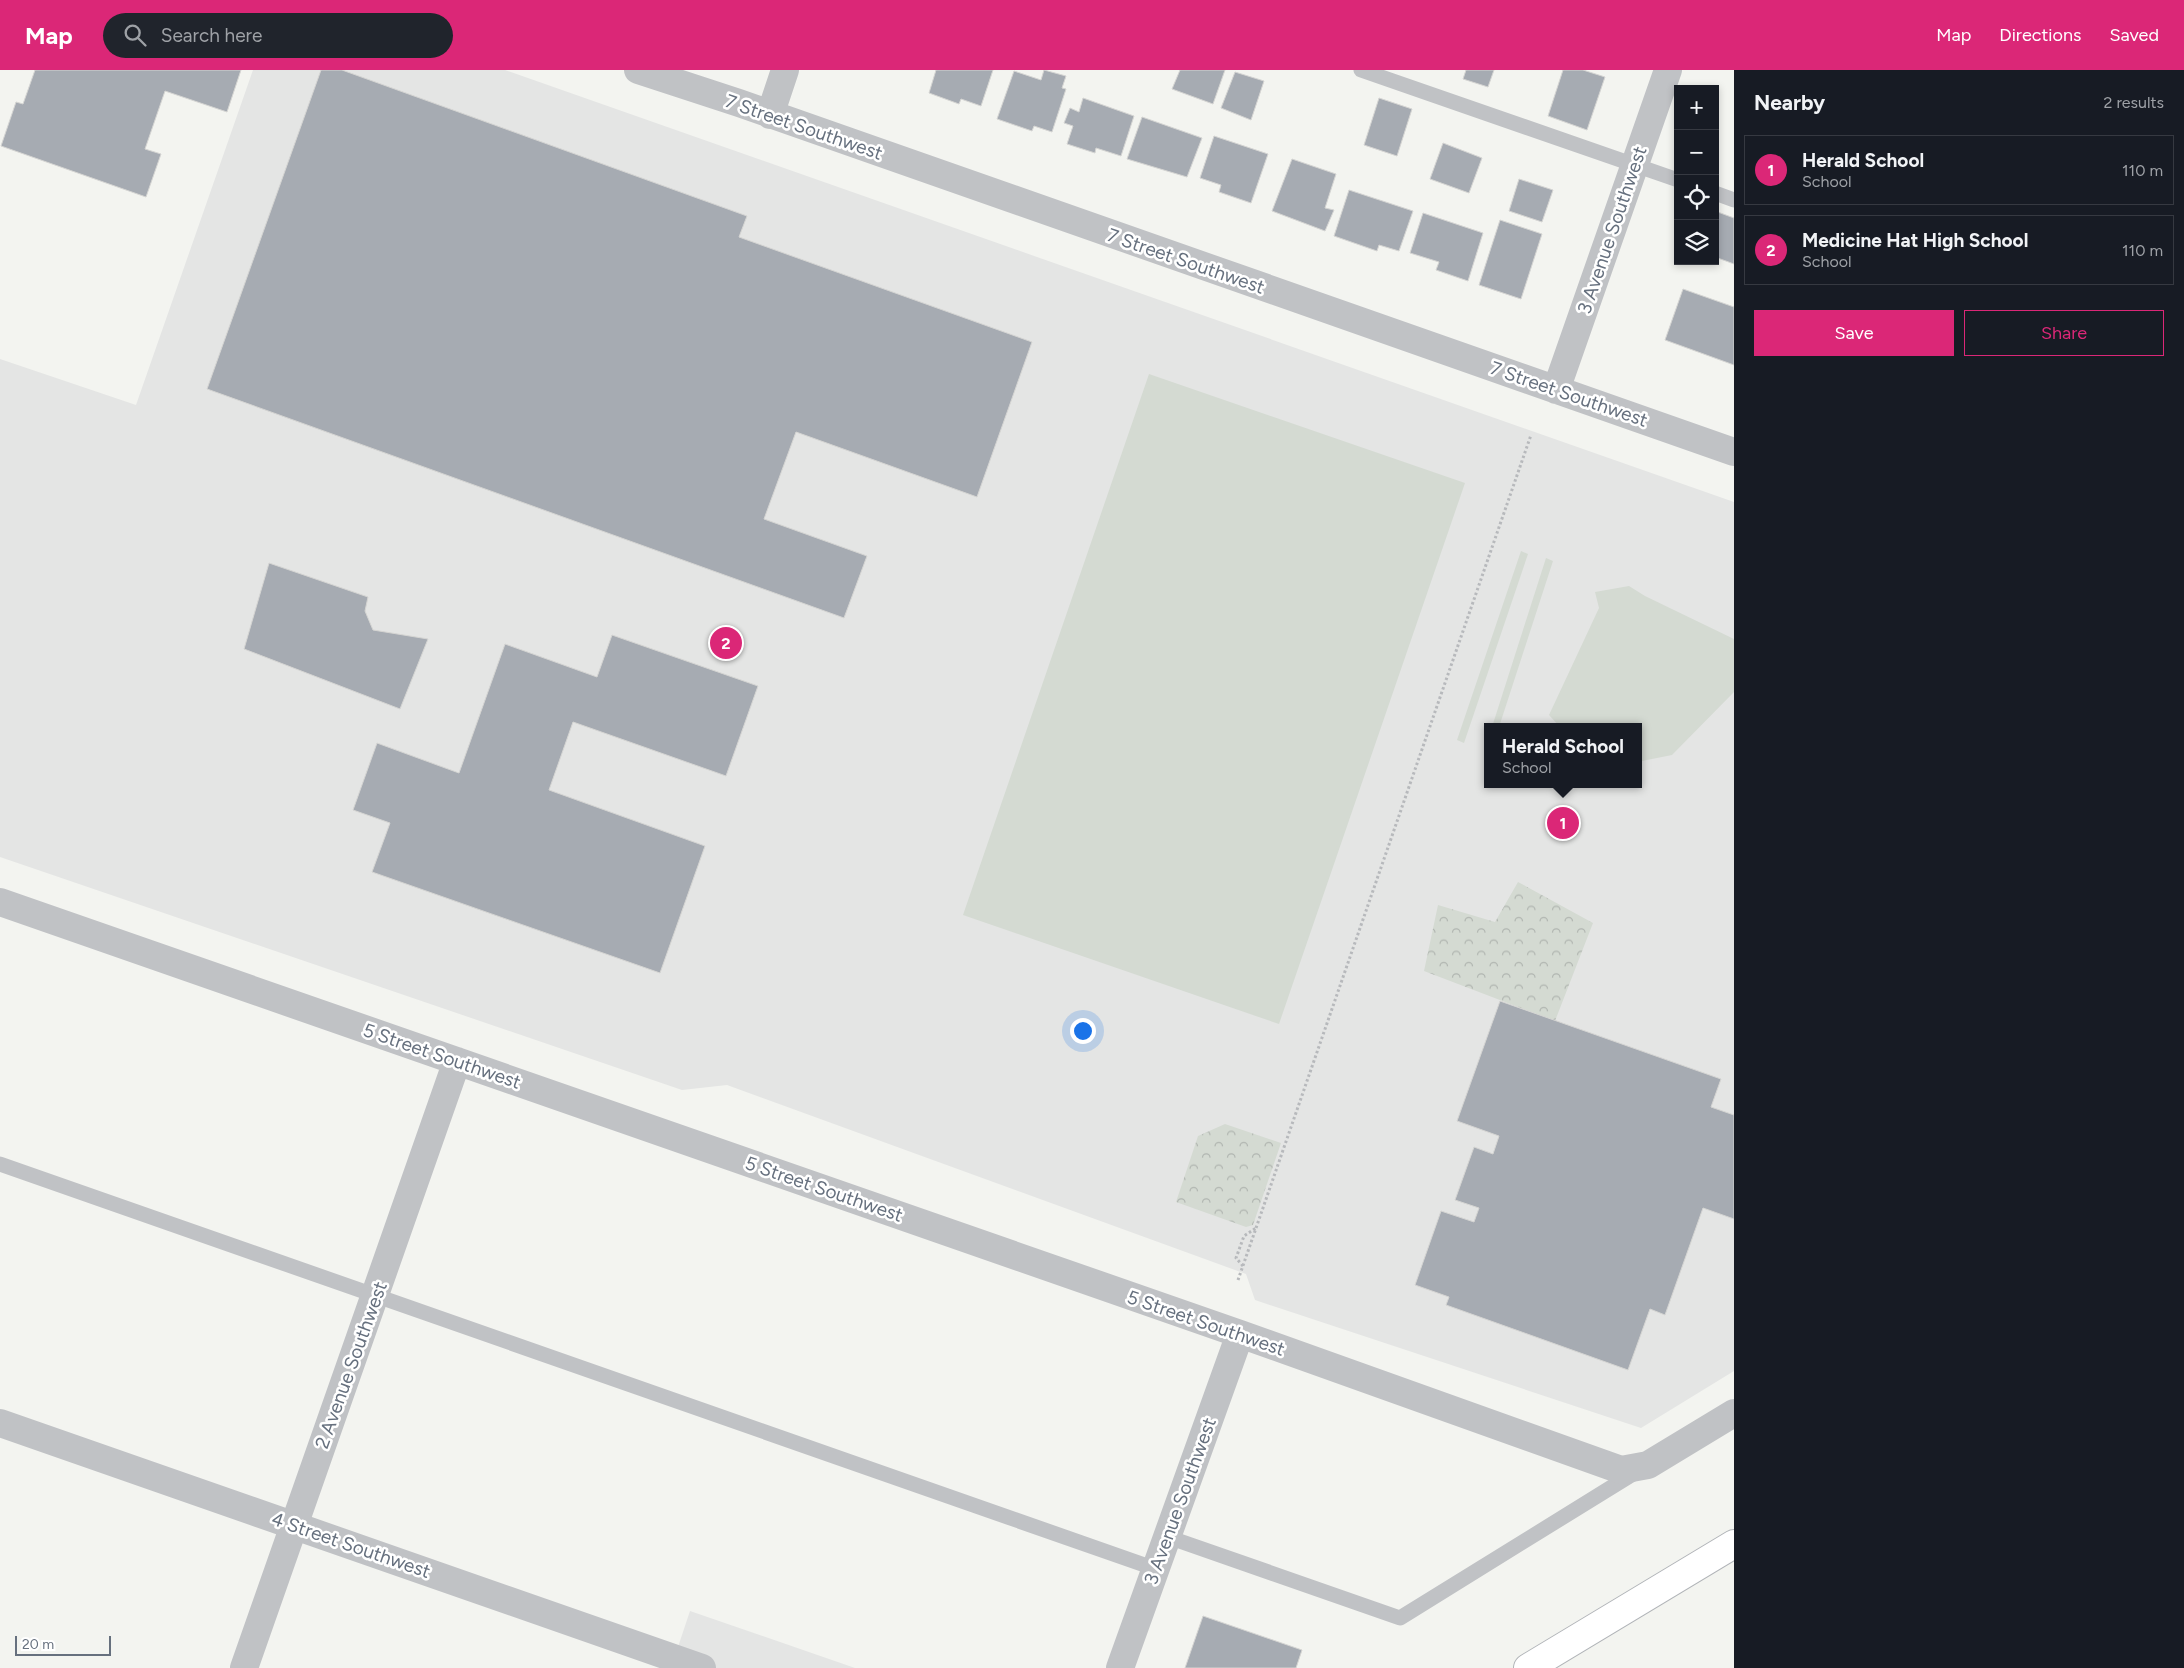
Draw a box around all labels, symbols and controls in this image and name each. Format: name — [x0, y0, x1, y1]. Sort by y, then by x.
search box — [103, 13, 453, 58]
text: Map — [25, 21, 73, 50]
icon: search — [121, 21, 149, 49]
text: Search here — [161, 24, 262, 47]
text: Map — [1936, 24, 1971, 46]
text: Directions — [1999, 24, 2081, 46]
text: Saved — [2109, 24, 2159, 46]
map controls — [1674, 85, 1719, 265]
button: + — [1674, 85, 1719, 130]
street label: 7 Street Southwest — [722, 89, 886, 165]
text: Nearby — [1754, 90, 1825, 115]
text: 2 results — [2104, 93, 2164, 112]
button: − — [1674, 130, 1719, 175]
street label: 3 Avenue Southwest — [1572, 143, 1652, 317]
text: Herald School — [1802, 149, 1924, 172]
text: 1 — [1768, 161, 1774, 180]
text: 110 m — [2122, 161, 2163, 180]
text: School — [1802, 172, 1852, 191]
button: locate — [1674, 175, 1719, 220]
button: layers — [1674, 220, 1719, 265]
street label: 7 Street Southwest — [1104, 223, 1268, 299]
text: Medicine Hat High School — [1802, 229, 2028, 252]
text: 2 — [1766, 241, 1776, 260]
text: 110 m — [2122, 241, 2163, 260]
text: School — [1802, 252, 1852, 271]
button: Save — [1754, 310, 1954, 356]
button: Share — [1964, 310, 2164, 356]
street label: 7 Street Southwest — [1487, 356, 1651, 432]
pin: 2 — [710, 624, 742, 662]
popup — [1484, 723, 1642, 788]
text: Herald School — [1502, 735, 1624, 758]
text: School — [1502, 758, 1551, 777]
pin: 1 — [1547, 804, 1579, 842]
street label: 5 Street Southwest — [360, 1018, 524, 1094]
your location — [1070, 1018, 1096, 1044]
street label: 5 Street Southwest — [742, 1151, 906, 1227]
street label: 2 Avenue Southwest — [310, 1278, 392, 1452]
street label: 5 Street Southwest — [1124, 1285, 1288, 1361]
street label: 3 Avenue Southwest — [1139, 1414, 1221, 1588]
street label: 4 Street Southwest — [269, 1507, 433, 1583]
scale bar — [15, 1633, 111, 1656]
text: 20 m — [22, 1636, 54, 1653]

